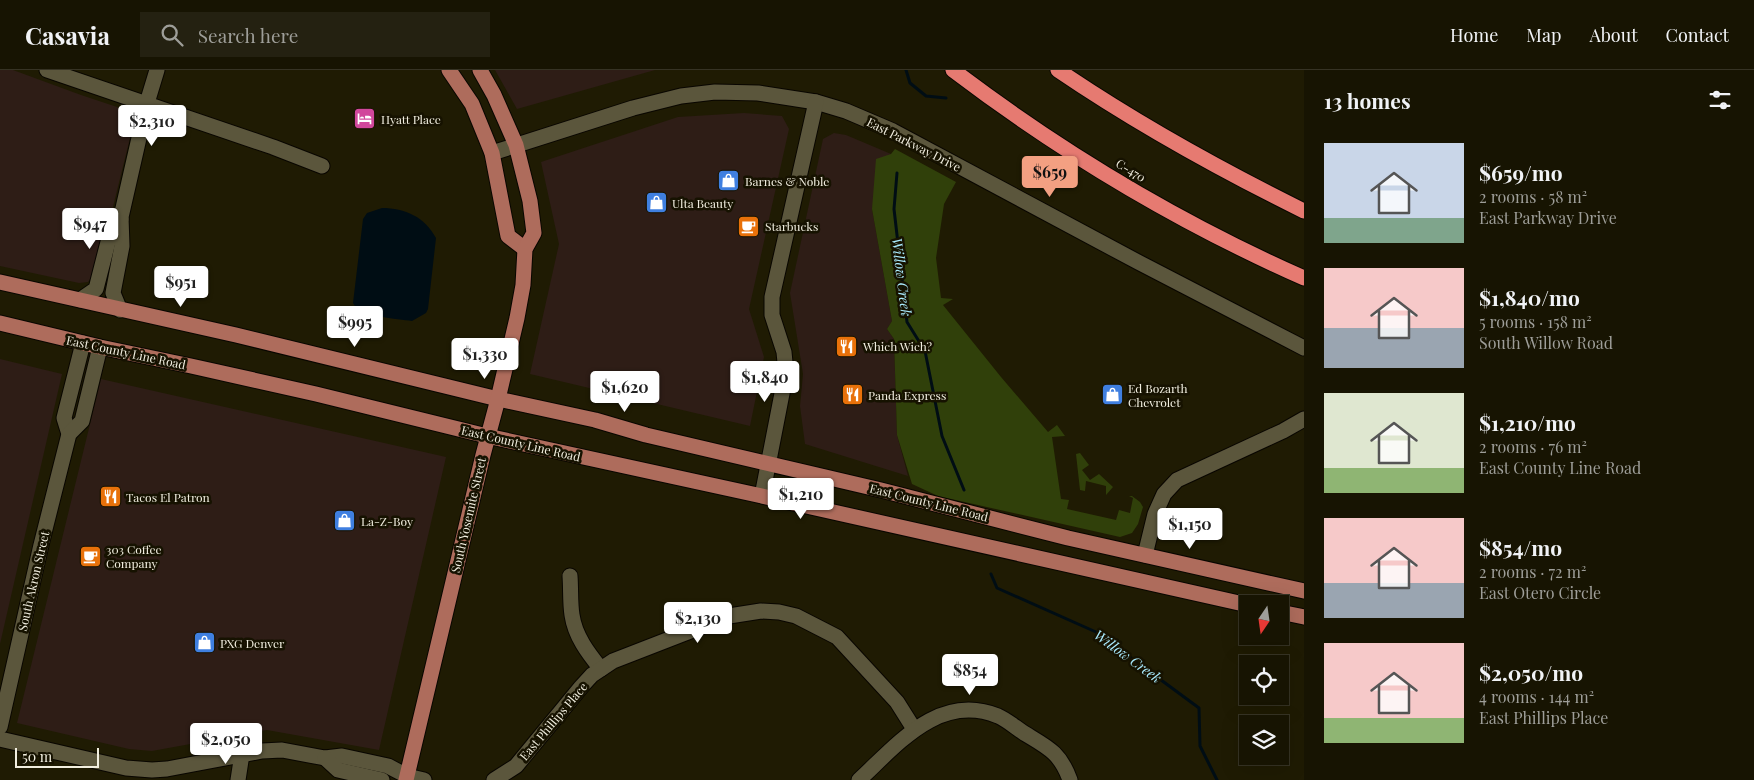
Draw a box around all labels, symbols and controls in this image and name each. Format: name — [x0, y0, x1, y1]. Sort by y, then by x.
search box — [140, 12, 490, 57]
text: Casavia — [25, 19, 110, 51]
icon: search — [158, 21, 186, 49]
text: Search here — [198, 22, 298, 48]
text: Home — [1450, 23, 1498, 47]
text: Map — [1526, 23, 1561, 47]
text: About — [1589, 23, 1638, 47]
text: Contact — [1666, 23, 1729, 47]
text: 13 homes — [1324, 86, 1411, 114]
icon: filters — [1706, 86, 1734, 114]
pin: $2,310 — [111, 104, 193, 147]
hotel icon: Hyatt Place — [353, 107, 377, 131]
text: $2,310 — [129, 110, 175, 131]
place label: Hyatt Place — [381, 111, 441, 127]
street label: East Parkway Drive — [864, 113, 964, 175]
street label: C-470 — [1113, 155, 1149, 185]
pin: $659 — [1020, 156, 1080, 198]
text: $659/mo — [1479, 158, 1563, 186]
text: $659 — [1033, 161, 1067, 182]
icon: home — [1364, 163, 1424, 223]
shop icon: Barnes & Noble — [717, 169, 741, 193]
place label: Barnes & Noble — [745, 173, 829, 189]
text: 2 rooms · 58 m² — [1479, 186, 1587, 207]
shop icon: Ulta Beauty — [644, 191, 668, 215]
place label: Ulta Beauty — [672, 195, 733, 211]
text: East Parkway Drive — [1479, 207, 1617, 228]
pin: $947 — [60, 208, 120, 250]
text: $947 — [73, 213, 107, 234]
cafe icon: Starbucks — [737, 214, 761, 238]
place label: Starbucks — [765, 218, 818, 234]
water label: Willow Creek — [888, 237, 916, 317]
pin: $951 — [151, 266, 211, 308]
text: $951 — [165, 271, 197, 292]
text: $1,840/mo — [1479, 283, 1580, 311]
icon: home — [1364, 288, 1424, 348]
pin: $995 — [325, 306, 385, 348]
text: $995 — [338, 311, 372, 332]
text: 5 rooms · 158 m² — [1479, 311, 1592, 332]
street label: East County Line Road — [65, 332, 187, 372]
text: South Willow Road — [1479, 332, 1613, 353]
restaurant icon: Which Wich? — [835, 334, 859, 358]
pin: $1,330 — [444, 338, 526, 380]
place label: Which Wich? — [862, 338, 933, 354]
text: $1,330 — [462, 343, 508, 364]
pin: $1,840 — [724, 360, 806, 403]
text: $1,840 — [741, 366, 789, 387]
pin: $1,620 — [584, 370, 666, 413]
text: $1,620 — [601, 376, 649, 397]
place label: Ed Bozarth Chevrolet — [1128, 380, 1188, 410]
restaurant icon: Panda Express — [840, 383, 864, 407]
shop icon: Ed Bozarth Chevrolet — [1100, 383, 1124, 407]
place label: Panda Express — [868, 387, 946, 403]
text: $1,210/mo — [1479, 408, 1576, 436]
icon: home — [1364, 413, 1424, 473]
street label: East County Line Road — [460, 422, 582, 464]
text: 2 rooms · 76 m² — [1479, 436, 1587, 457]
street label: South Yosemite Street — [447, 455, 489, 574]
text: East County Line Road — [1479, 457, 1641, 478]
pin: $1,210 — [760, 478, 842, 520]
street label: East County Line Road — [868, 480, 990, 524]
text: $1,210 — [779, 483, 823, 504]
restaurant icon: Tacos El Patron — [98, 485, 122, 509]
place label: Tacos El Patron — [126, 489, 210, 505]
pin: $1,150 — [1149, 508, 1231, 550]
shop icon: La-Z-Boy — [333, 509, 357, 533]
place label: La-Z-Boy — [361, 513, 413, 529]
text: $1,150 — [1168, 513, 1212, 534]
street label: South Akron Street — [14, 529, 52, 633]
text: $854/mo — [1479, 533, 1562, 561]
icon: home — [1364, 538, 1424, 598]
place label: 303 Coffee Company — [106, 541, 162, 571]
cafe icon: 303 Coffee Company — [78, 544, 102, 568]
text: 2 rooms · 72 m² — [1479, 561, 1586, 582]
text: East Otero Circle — [1479, 582, 1601, 603]
north arrow — [1239, 595, 1289, 645]
map controls — [1239, 595, 1289, 765]
pin: $2,130 — [657, 602, 739, 644]
text: $2,130 — [675, 607, 721, 628]
water label: Willow Creek — [1090, 625, 1166, 687]
shop icon: PXG Denver — [192, 631, 216, 655]
place label: PXG Denver — [220, 635, 285, 651]
pin: $854 — [940, 654, 1000, 696]
button: locate — [1239, 655, 1289, 705]
text: $2,050/mo — [1479, 658, 1583, 686]
text: $854 — [953, 659, 987, 680]
icon: home — [1364, 663, 1424, 723]
street label: East Phillips Place — [516, 679, 590, 763]
text: 4 rooms · 144 m² — [1479, 686, 1594, 707]
text: East Phillips Place — [1479, 707, 1608, 728]
button: layers — [1239, 715, 1289, 765]
pin: $2,050 — [185, 722, 267, 765]
text: $2,050 — [201, 728, 251, 749]
scale bar — [15, 745, 99, 768]
text: 50 m — [22, 747, 52, 766]

